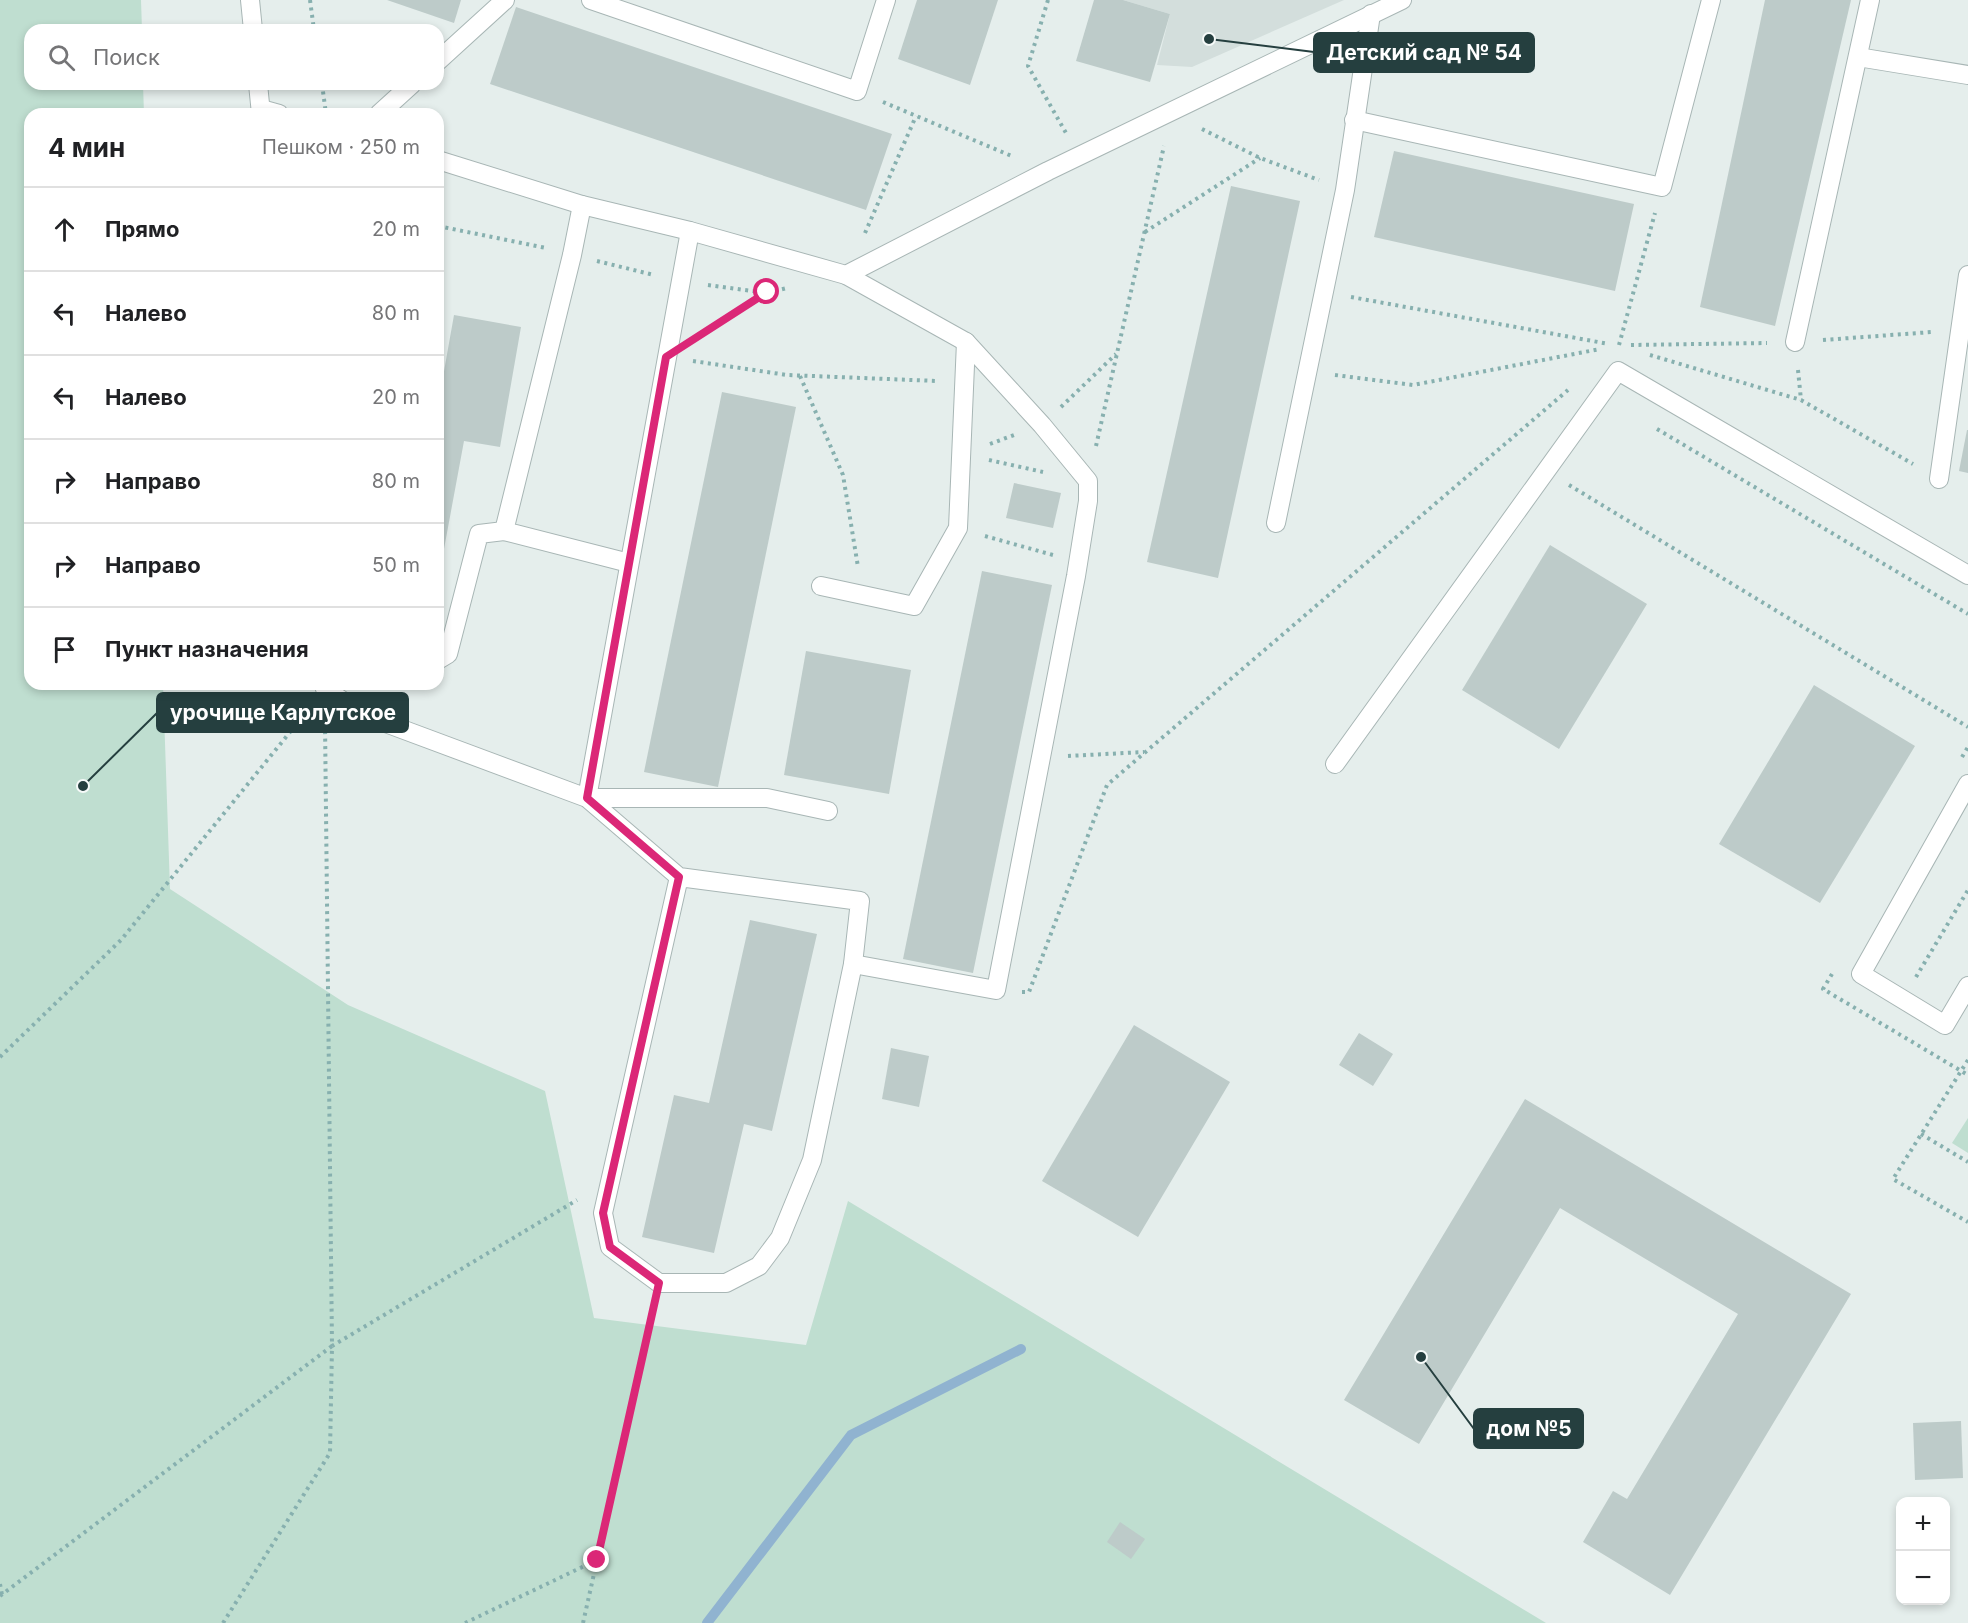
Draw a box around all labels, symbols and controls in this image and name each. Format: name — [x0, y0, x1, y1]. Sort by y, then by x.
search box — [24, 24, 444, 90]
callout: Детский сад № 54 — [1314, 33, 1534, 72]
text: Детский сад № 54 — [1326, 40, 1522, 65]
icon: search — [45, 41, 78, 74]
text: Поиск — [93, 44, 160, 70]
text: 4 мин — [48, 132, 125, 163]
text: Пешком · 250 m — [262, 135, 420, 159]
icon: ahead — [48, 213, 81, 246]
text: Прямо — [105, 216, 179, 242]
text: 20 m — [372, 217, 420, 241]
route start — [753, 278, 779, 304]
icon: left — [48, 297, 81, 330]
text: Налево — [105, 300, 187, 326]
text: 80 m — [372, 301, 420, 325]
icon: left — [48, 381, 81, 414]
text: Налево — [105, 384, 187, 410]
text: 20 m — [372, 385, 420, 409]
icon: right — [48, 465, 81, 498]
text: Направо — [105, 468, 201, 494]
text: 80 m — [372, 469, 420, 493]
icon: right — [48, 549, 81, 582]
text: Направо — [105, 552, 201, 578]
text: 50 m — [372, 553, 420, 577]
icon: arrive — [48, 633, 81, 666]
text: Пункт назначения — [105, 636, 309, 662]
callout: урочище Карлутское — [157, 693, 408, 732]
text: урочище Карлутское — [170, 700, 396, 725]
callout: дом №5 — [1474, 1409, 1583, 1448]
text: дом №5 — [1486, 1416, 1572, 1441]
map controls — [1896, 1497, 1950, 1605]
button: + — [1896, 1497, 1950, 1551]
route end — [583, 1546, 609, 1572]
button: − — [1896, 1551, 1950, 1605]

